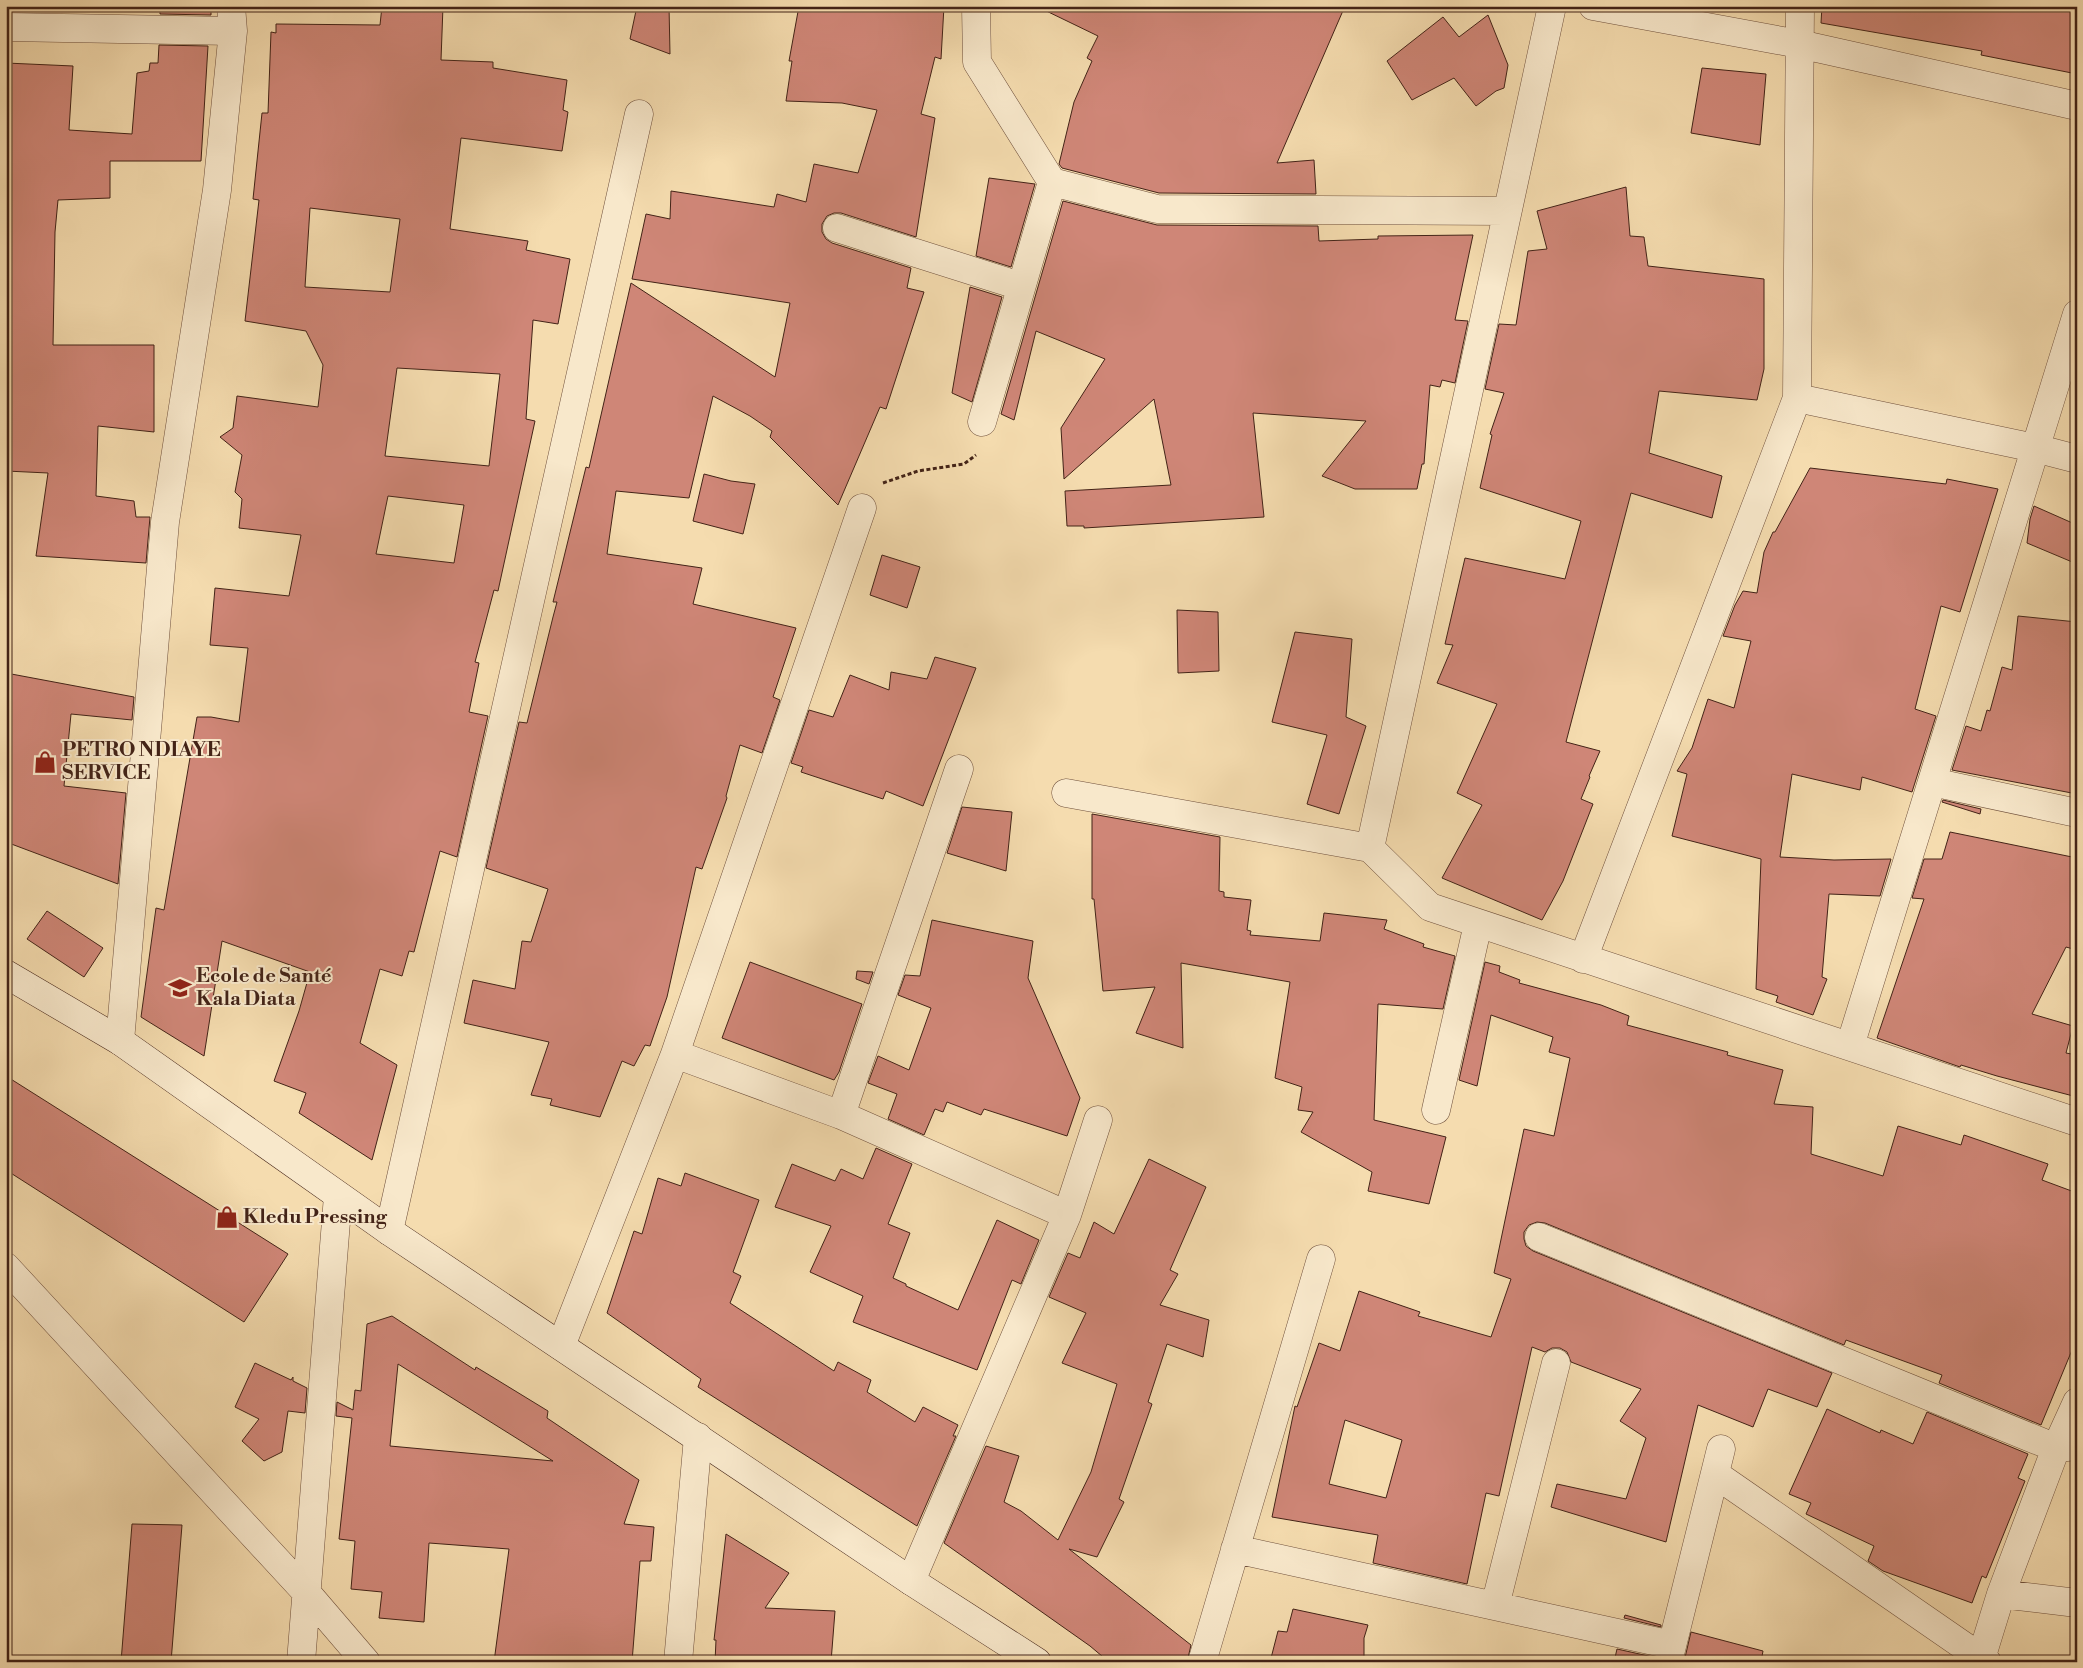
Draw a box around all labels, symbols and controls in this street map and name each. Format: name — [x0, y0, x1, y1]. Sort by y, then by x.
place label: PETRO NDIAYE SERVICE — [62, 738, 221, 786]
shop icon: PETRO NDIAYE SERVICE — [32, 749, 58, 775]
place label: Ecole de Santé Kala Diata — [196, 964, 332, 1012]
school or university icon: Ecole de Santé Kala Diata — [167, 975, 193, 1001]
shop icon: Kledu Pressing — [214, 1204, 240, 1230]
place label: Kledu Pressing — [243, 1205, 387, 1230]

